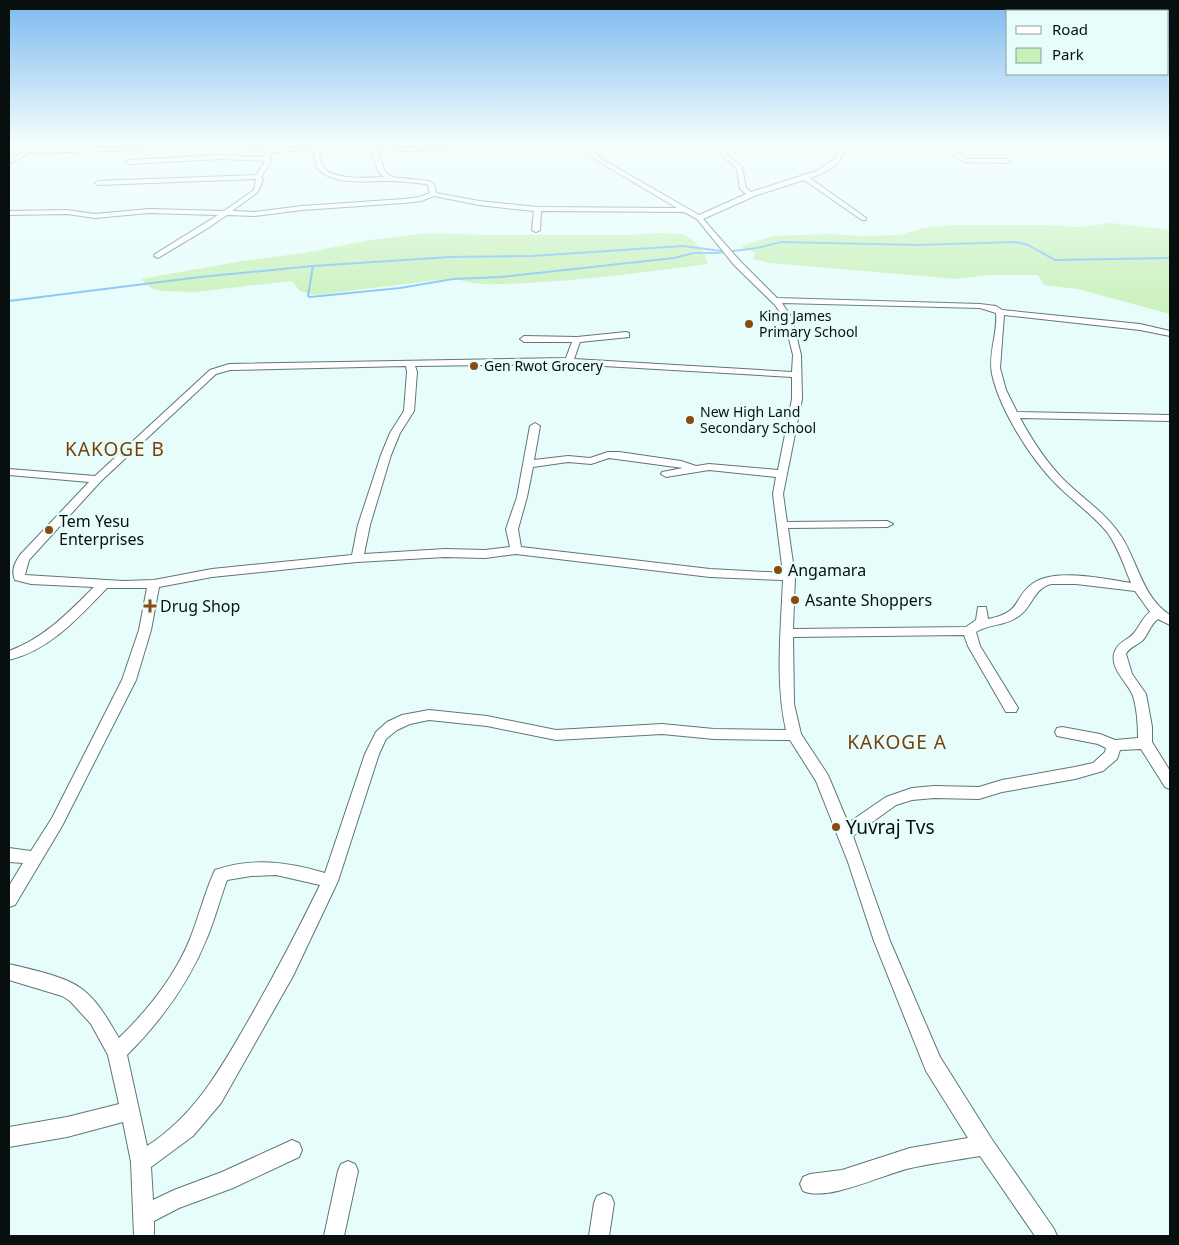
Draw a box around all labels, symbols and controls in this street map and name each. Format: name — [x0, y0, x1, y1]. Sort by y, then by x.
legend — [1006, 10, 1169, 75]
text: Road — [1052, 19, 1088, 39]
text: Park — [1052, 44, 1084, 64]
place label: King James Primary School — [759, 306, 858, 341]
marker: King James Primary School — [743, 318, 755, 330]
place label: Gen Rwot Grocery — [484, 356, 604, 375]
marker: Gen Rwot Grocery — [468, 360, 480, 372]
place label: New High Land Secondary School — [700, 402, 816, 437]
marker: New High Land Secondary School — [684, 414, 696, 426]
district label: KAKOGE B — [65, 436, 165, 462]
place label: Tem Yesu Enterprises — [59, 510, 144, 550]
marker: Tem Yesu Enterprises — [43, 524, 55, 536]
place label: Angamara — [788, 559, 866, 581]
marker: Angamara — [772, 564, 784, 576]
place label: Asante Shoppers — [805, 589, 932, 611]
marker: Asante Shoppers — [789, 594, 801, 606]
place label: Drug Shop — [160, 595, 240, 617]
marker: Drug Shop — [144, 600, 156, 612]
district label: KAKOGE A — [847, 729, 947, 755]
place label: Yuvraj Tvs — [846, 814, 934, 840]
marker: Yuvraj Tvs — [830, 821, 842, 833]

